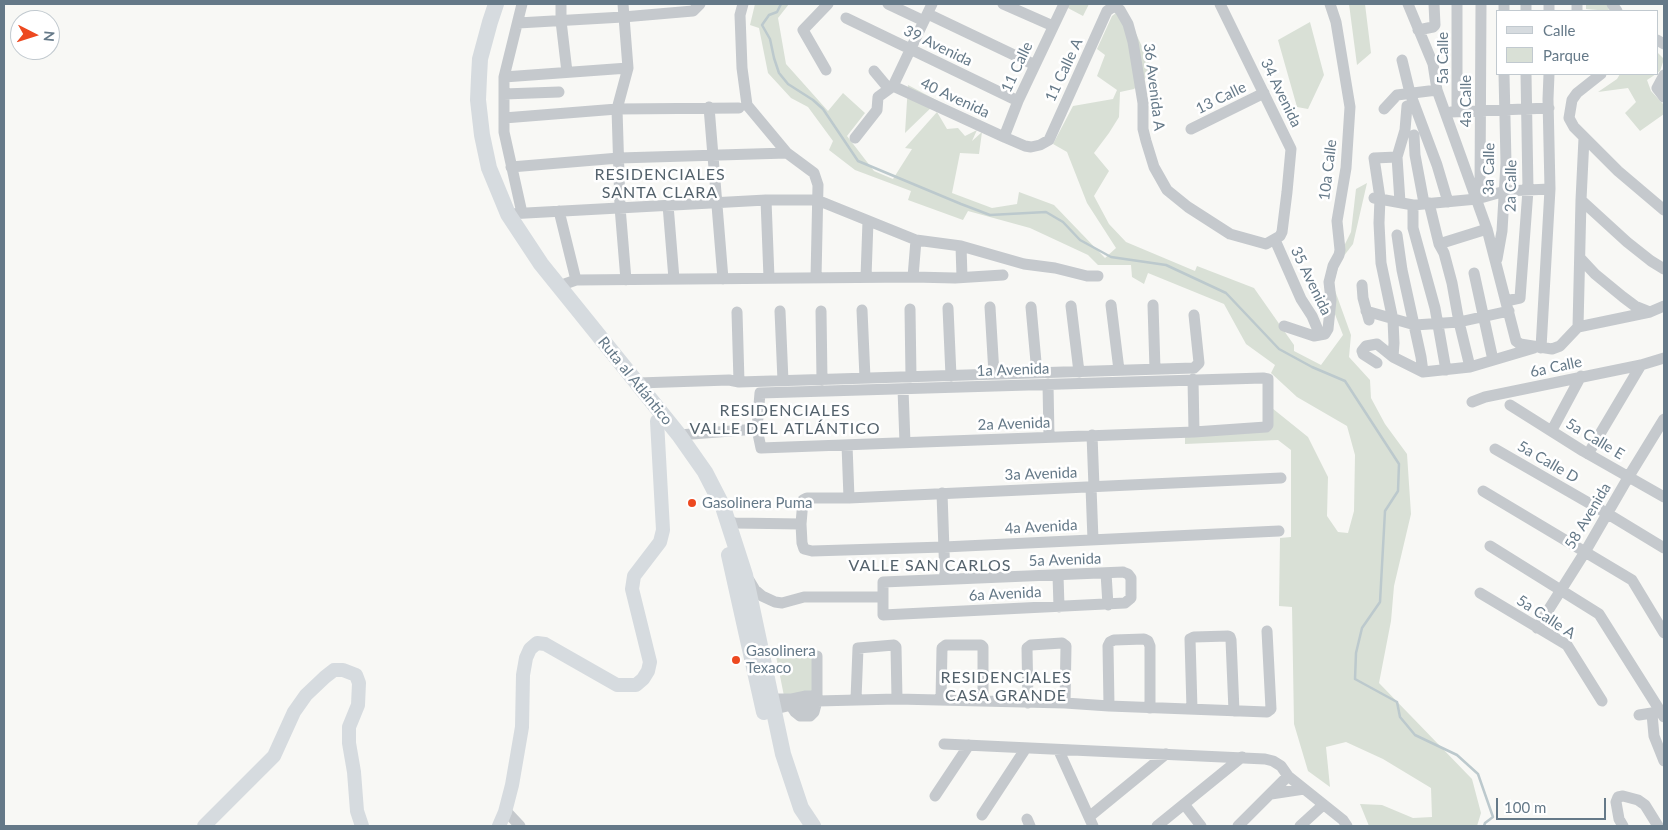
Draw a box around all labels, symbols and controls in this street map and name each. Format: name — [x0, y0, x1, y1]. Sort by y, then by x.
north arrow — [10, 10, 60, 60]
legend — [1496, 10, 1658, 75]
text: Calle — [1543, 21, 1575, 39]
street label: 39 Avenida — [901, 22, 975, 70]
text: N — [41, 30, 58, 42]
street label: 5a Calle — [1434, 32, 1452, 84]
street label: 11 Calle A — [1042, 36, 1086, 104]
street label: 11 Calle — [997, 39, 1037, 95]
street label: 36 Avenida A — [1140, 42, 1168, 132]
text: Parque — [1543, 46, 1589, 64]
street label: 34 Avenida — [1257, 56, 1305, 130]
street label: 40 Avenida — [918, 74, 992, 122]
street label: 4a Calle — [1457, 75, 1475, 127]
street label: 13 Calle — [1193, 78, 1249, 118]
street label: 10a Calle — [1315, 139, 1341, 201]
street label: 3a Calle — [1480, 143, 1498, 195]
street label: 2a Calle — [1502, 160, 1520, 212]
district label: RESIDENCIALES SANTA CLARA — [593, 165, 727, 203]
street label: 35 Avenida — [1287, 244, 1335, 318]
street label: Ruta al Atlántico — [594, 333, 676, 429]
street label: 6a Calle — [1528, 353, 1584, 381]
street label: 1a Avenida — [976, 360, 1050, 380]
district label: RESIDENCIALES VALLE DEL ATLÁNTICO — [687, 401, 883, 439]
street label: 2a Avenida — [977, 414, 1051, 434]
street label: 5a Calle E — [1563, 415, 1627, 463]
street label: 5a Calle D — [1514, 437, 1582, 487]
street label: 3a Avenida — [1004, 464, 1078, 484]
street label: 58 Avenida — [1561, 480, 1615, 552]
place label: Gasolinera Puma — [702, 494, 813, 512]
marker: Gasolinera Puma — [686, 497, 698, 509]
street label: 4a Avenida — [1004, 516, 1078, 538]
street label: 5a Avenida — [1028, 550, 1102, 570]
district label: VALLE SAN CARLOS — [847, 556, 1013, 576]
street label: 6a Avenida — [968, 583, 1042, 605]
street label: 5a Calle A — [1513, 591, 1579, 643]
place label: Gasolinera Texaco — [746, 642, 816, 677]
marker: Gasolinera Texaco — [730, 654, 742, 666]
district label: RESIDENCIALES CASA GRANDE — [939, 668, 1073, 706]
scale bar — [1498, 788, 1608, 820]
text: 100 m — [1504, 798, 1546, 816]

